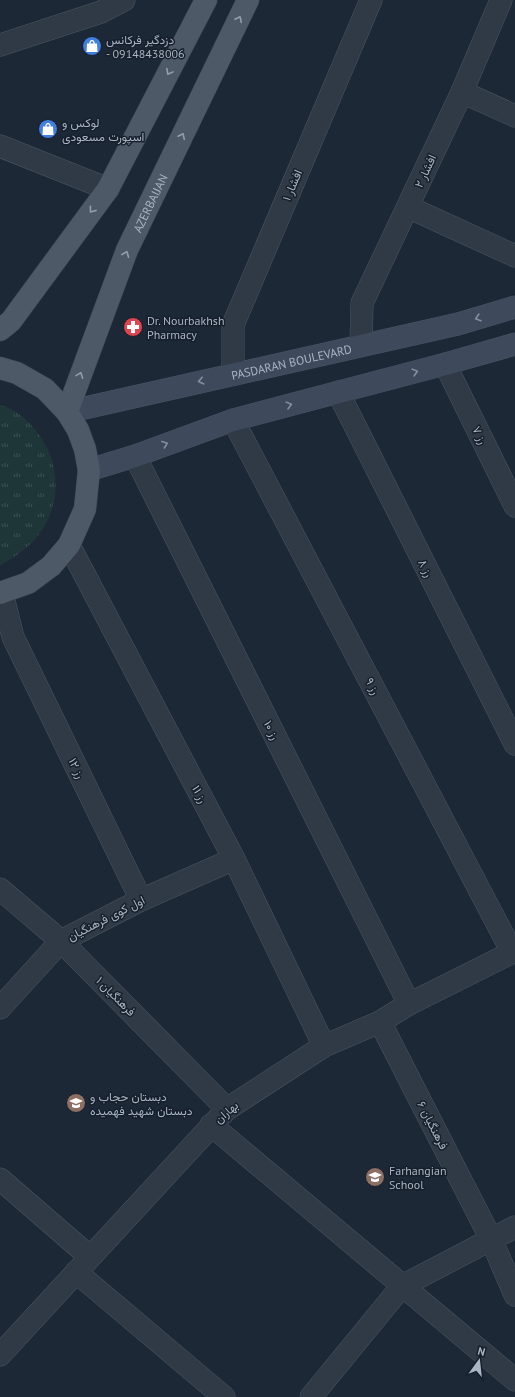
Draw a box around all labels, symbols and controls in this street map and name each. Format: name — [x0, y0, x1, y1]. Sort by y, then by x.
one-way arrow — [234, 16, 242, 24]
place label: دزدگیر فرکانس - 09148438006 — [106, 32, 185, 61]
shop icon: دزدگیر فرکانس - 09148438006 — [81, 35, 103, 57]
one-way arrow — [166, 68, 173, 75]
place label: لوکس و اسپورت مسعودی — [62, 115, 144, 145]
shop icon: لوکس و اسپورت مسعودی — [37, 118, 59, 140]
one-way arrow — [178, 133, 185, 141]
street label: افشار ۲ — [411, 152, 440, 191]
street label: افشار ۱ — [279, 167, 306, 203]
street label: AZERBAIJAN — [129, 171, 170, 235]
one-way arrow — [90, 205, 97, 212]
one-way arrow — [122, 250, 130, 257]
place label: Dr. Nourbakhsh Pharmacy — [147, 313, 224, 342]
one-way arrow — [474, 313, 481, 322]
pharmacy icon: Dr. Nourbakhsh Pharmacy — [122, 316, 144, 338]
street label: PASDARAN BOULEVARD — [230, 341, 353, 382]
one-way arrow — [411, 368, 418, 377]
one-way arrow — [76, 372, 84, 379]
one-way arrow — [198, 377, 204, 385]
one-way arrow — [285, 401, 292, 410]
street label: رز ۷ — [468, 423, 491, 447]
one-way arrow — [162, 441, 169, 449]
street label: رز ۸ — [414, 556, 437, 580]
street label: رز ۹ — [361, 675, 384, 698]
street label: رز ۱۰ — [260, 718, 283, 743]
street label: رز ۱۲ — [65, 755, 88, 781]
street label: رز ۱۱ — [188, 782, 211, 806]
street label: اول کوی فرهنگیان — [65, 892, 148, 945]
street label: فرهنگیان ۱ — [92, 973, 139, 1020]
place label: دبستان حجاب و دبستان شهید فهمیده — [90, 1089, 193, 1119]
school or university icon: دبستان حجاب و دبستان شهید فهمیده — [65, 1092, 87, 1114]
street label: بهاران — [211, 1098, 242, 1127]
street label: فرهنگیان ۶ — [414, 1098, 452, 1152]
place label: Farhangian School — [389, 1163, 447, 1192]
school or university icon: Farhangian School — [364, 1166, 386, 1188]
north arrow — [459, 1341, 499, 1381]
text: N — [476, 1344, 487, 1359]

